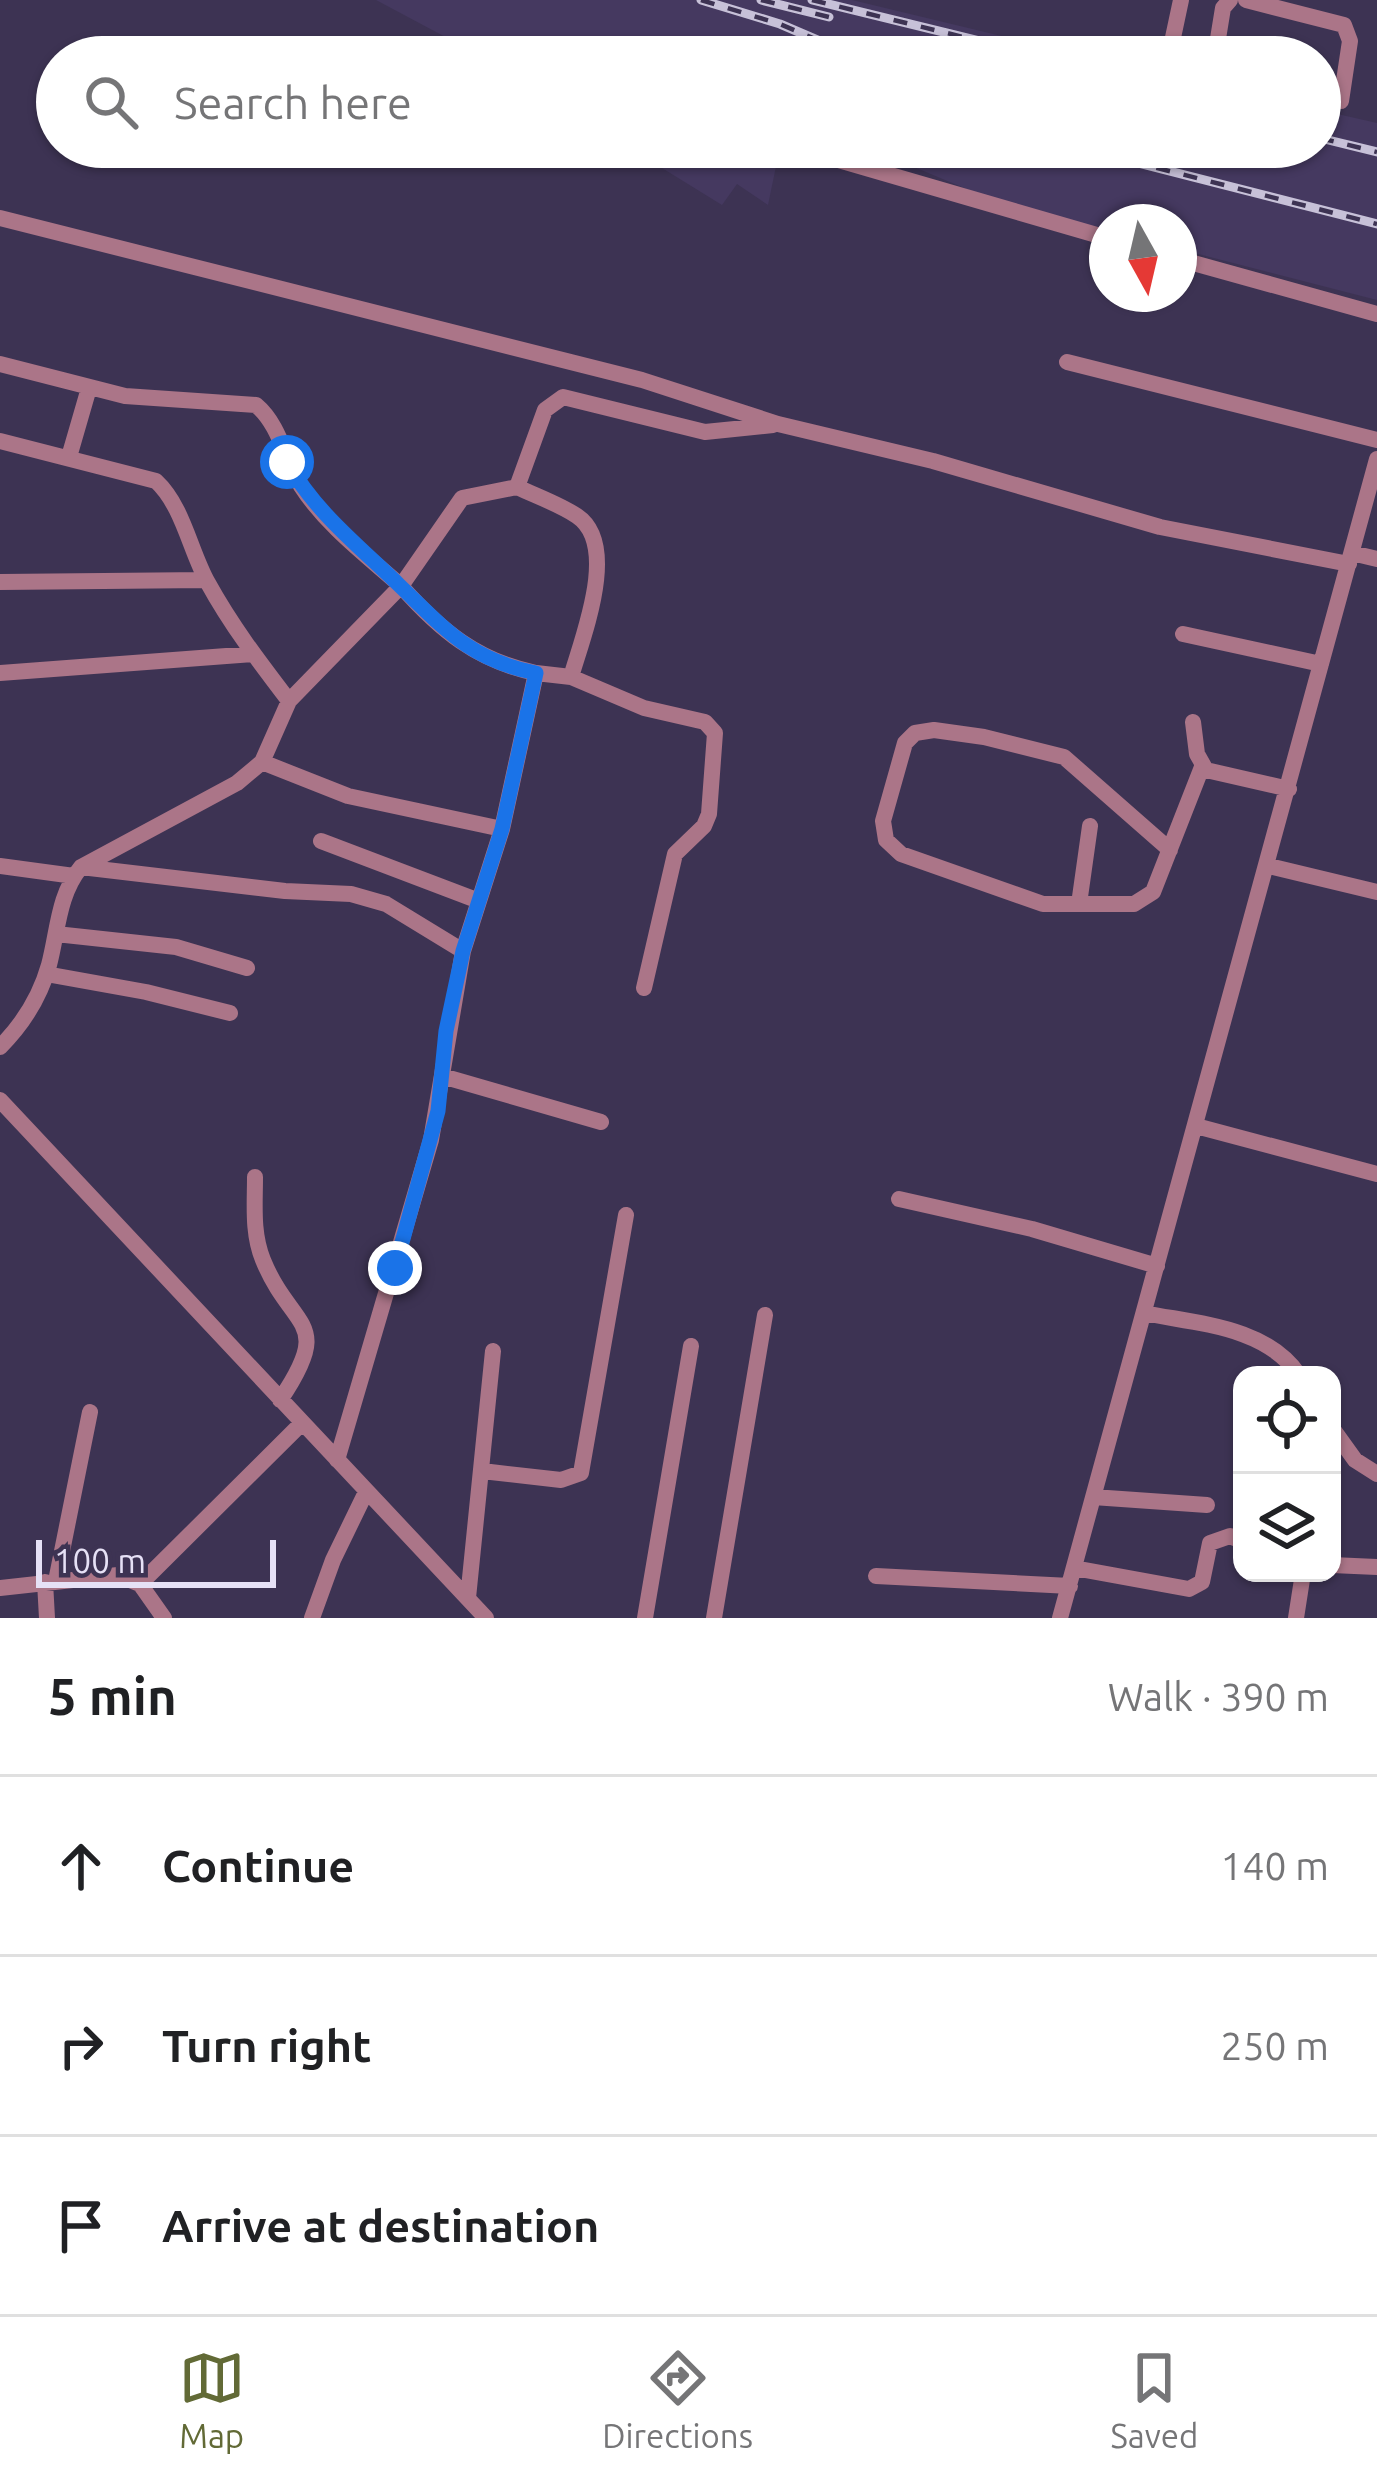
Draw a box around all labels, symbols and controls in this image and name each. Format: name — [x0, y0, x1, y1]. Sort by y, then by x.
search box — [36, 36, 1341, 168]
icon: search — [78, 69, 144, 135]
text: Search here — [174, 77, 412, 128]
north arrow — [1089, 204, 1197, 312]
route start — [260, 435, 314, 489]
route end — [368, 1241, 422, 1295]
map controls — [1233, 1366, 1341, 1582]
button: locate — [1233, 1366, 1341, 1474]
button: layers — [1233, 1474, 1341, 1582]
scale bar — [36, 1534, 276, 1587]
text: 100 m — [54, 1542, 146, 1579]
text: 5 min — [48, 1667, 177, 1725]
text: Walk · 390 m — [1108, 1675, 1329, 1718]
icon: ahead — [48, 1833, 114, 1899]
text: Continue — [162, 1840, 354, 1891]
text: 140 m — [1220, 1844, 1329, 1887]
icon: right — [48, 2013, 114, 2079]
text: Turn right — [162, 2020, 371, 2071]
text: 250 m — [1220, 2024, 1329, 2067]
icon: arrive — [48, 2193, 114, 2259]
text: Arrive at destination — [162, 2200, 599, 2251]
tab: Map — [179, 2345, 245, 2454]
tab: Directions — [602, 2345, 753, 2454]
tab: Saved — [1110, 2345, 1198, 2454]

